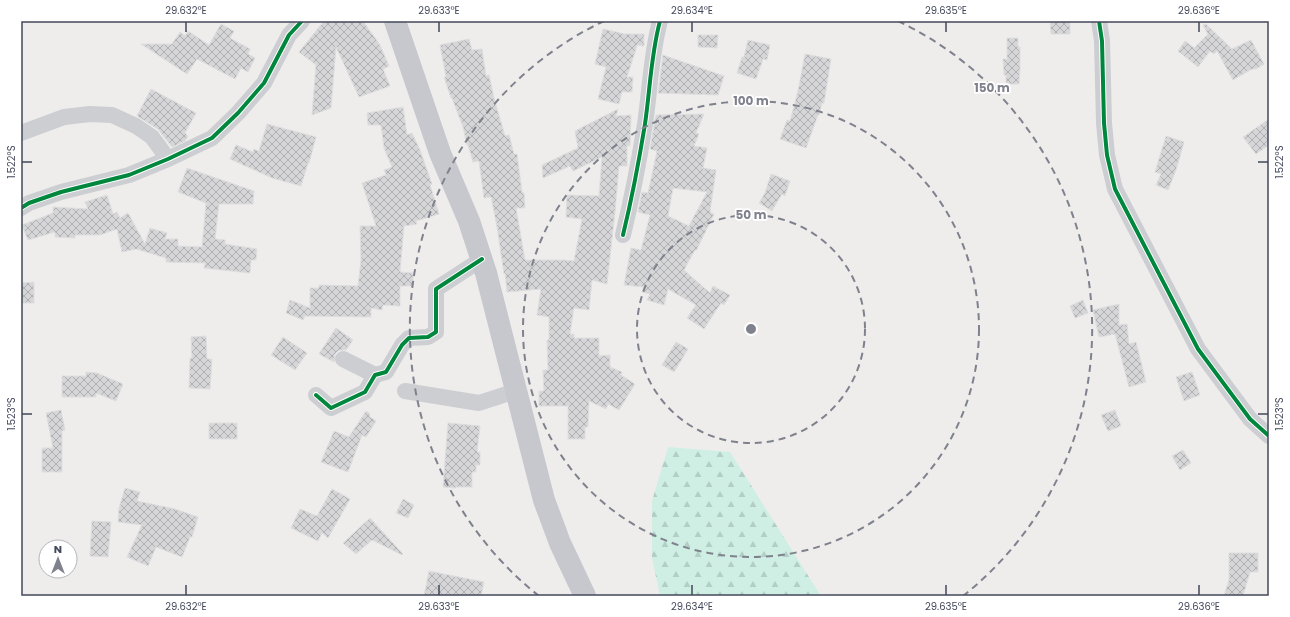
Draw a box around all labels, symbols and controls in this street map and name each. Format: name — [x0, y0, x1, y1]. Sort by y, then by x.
text: 29.632°E — [165, 3, 207, 18]
text: 29.633°E — [418, 3, 460, 18]
text: 29.634°E — [671, 3, 713, 18]
text: 29.635°E — [925, 3, 967, 18]
text: 29.636°E — [1178, 3, 1220, 18]
text: 150 m — [974, 79, 1010, 96]
text: 100 m — [733, 92, 769, 109]
text: 1.522°S — [4, 145, 19, 179]
text: 1.522°S — [1272, 145, 1287, 179]
text: 50 m — [736, 206, 767, 223]
centre of rings — [744, 322, 758, 336]
text: 1.523°S — [4, 397, 19, 431]
text: 1.523°S — [1272, 397, 1287, 431]
north arrow — [38, 539, 78, 579]
text: N — [54, 541, 62, 557]
text: 29.632°E — [165, 599, 207, 614]
text: 29.633°E — [418, 599, 460, 614]
text: 29.634°E — [671, 599, 713, 614]
text: 29.635°E — [925, 599, 967, 614]
text: 29.636°E — [1178, 599, 1220, 614]

